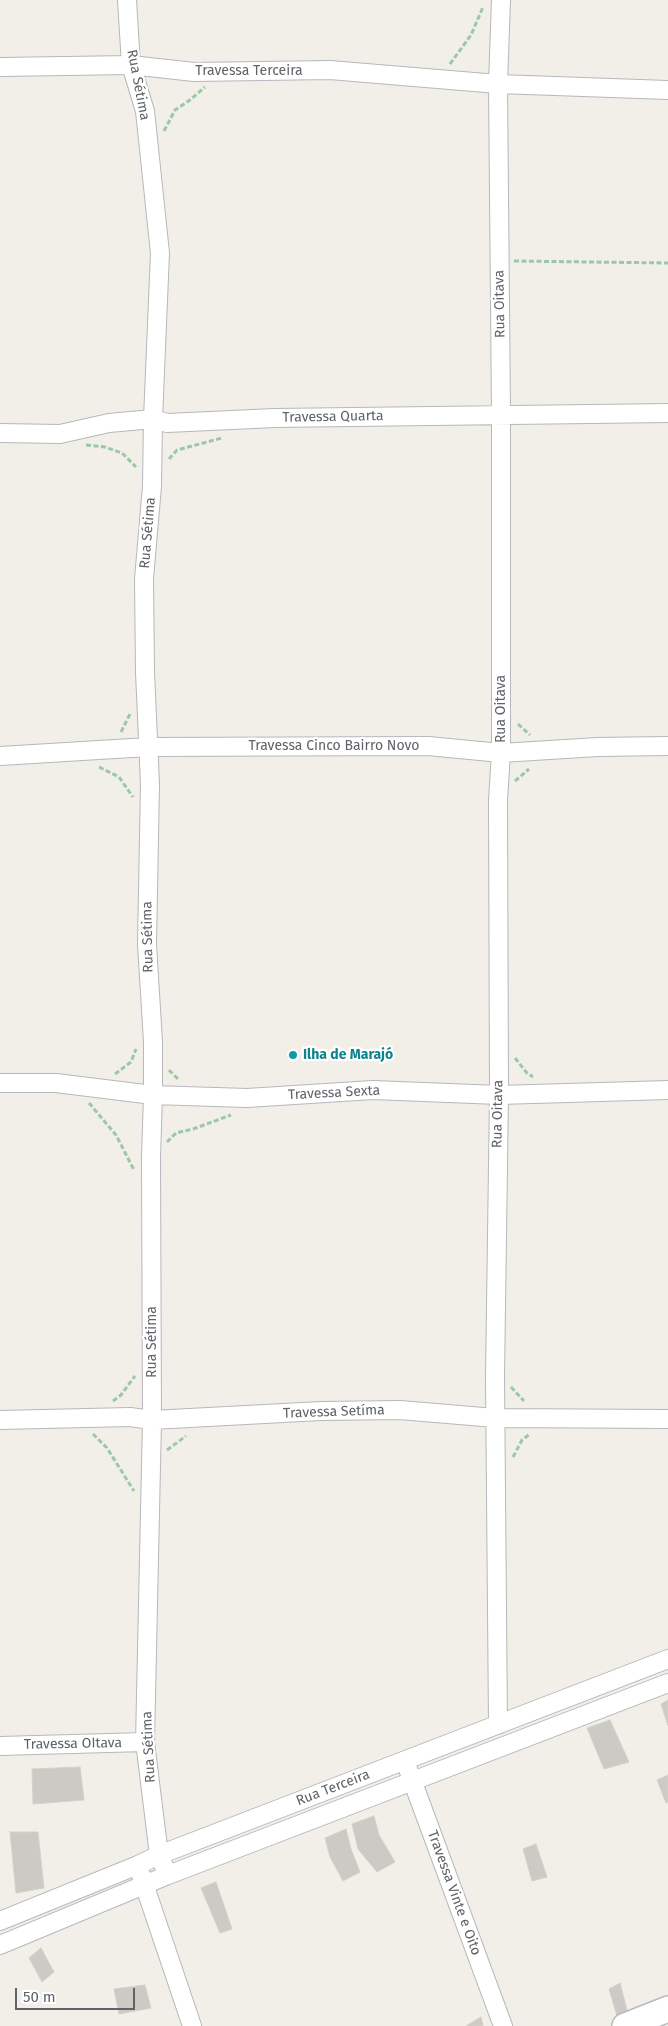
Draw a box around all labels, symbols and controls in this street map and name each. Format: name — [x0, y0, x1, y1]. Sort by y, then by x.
street label: Rua Sétima — [123, 48, 153, 122]
street label: Travessa Terceira — [195, 63, 303, 79]
street label: Rua Oitava — [491, 270, 509, 338]
street label: Travessa Quarta — [282, 408, 384, 426]
street label: Rua Sétima — [137, 496, 159, 570]
street label: Rua Oitava — [493, 675, 509, 743]
street label: Travessa Cinco Bairro Novo — [248, 738, 420, 754]
street label: Rua Sétima — [139, 901, 157, 973]
place label: Ilha de Marajó — [303, 1047, 393, 1063]
marker: Ilha de Marajó — [287, 1049, 299, 1061]
street label: Rua Oitava — [489, 1080, 507, 1148]
street label: Travessa Sexta — [288, 1082, 380, 1104]
street label: Rua Sétima — [144, 1306, 160, 1378]
street label: Travessa Setíma — [283, 1402, 385, 1422]
street label: Rua Sétima — [139, 1711, 159, 1783]
street label: Travessa OItava — [24, 1735, 122, 1753]
street label: Rua Terceira — [294, 1766, 372, 1810]
street label: Travessa Vinte e Oito — [424, 1828, 484, 1958]
scale bar — [18, 1978, 138, 2010]
text: 50 m — [23, 1988, 56, 2006]

